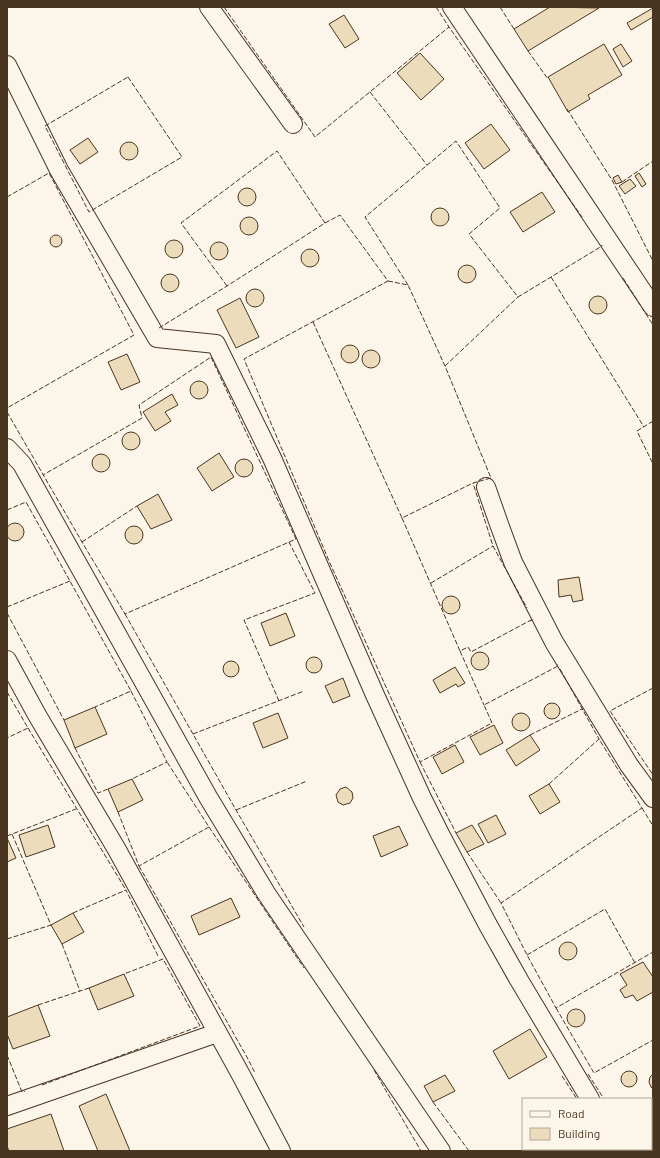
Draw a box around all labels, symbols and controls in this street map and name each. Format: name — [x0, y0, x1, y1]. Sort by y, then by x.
legend — [522, 1098, 652, 1150]
text: Road — [558, 1106, 585, 1120]
text: Building — [558, 1126, 600, 1140]

